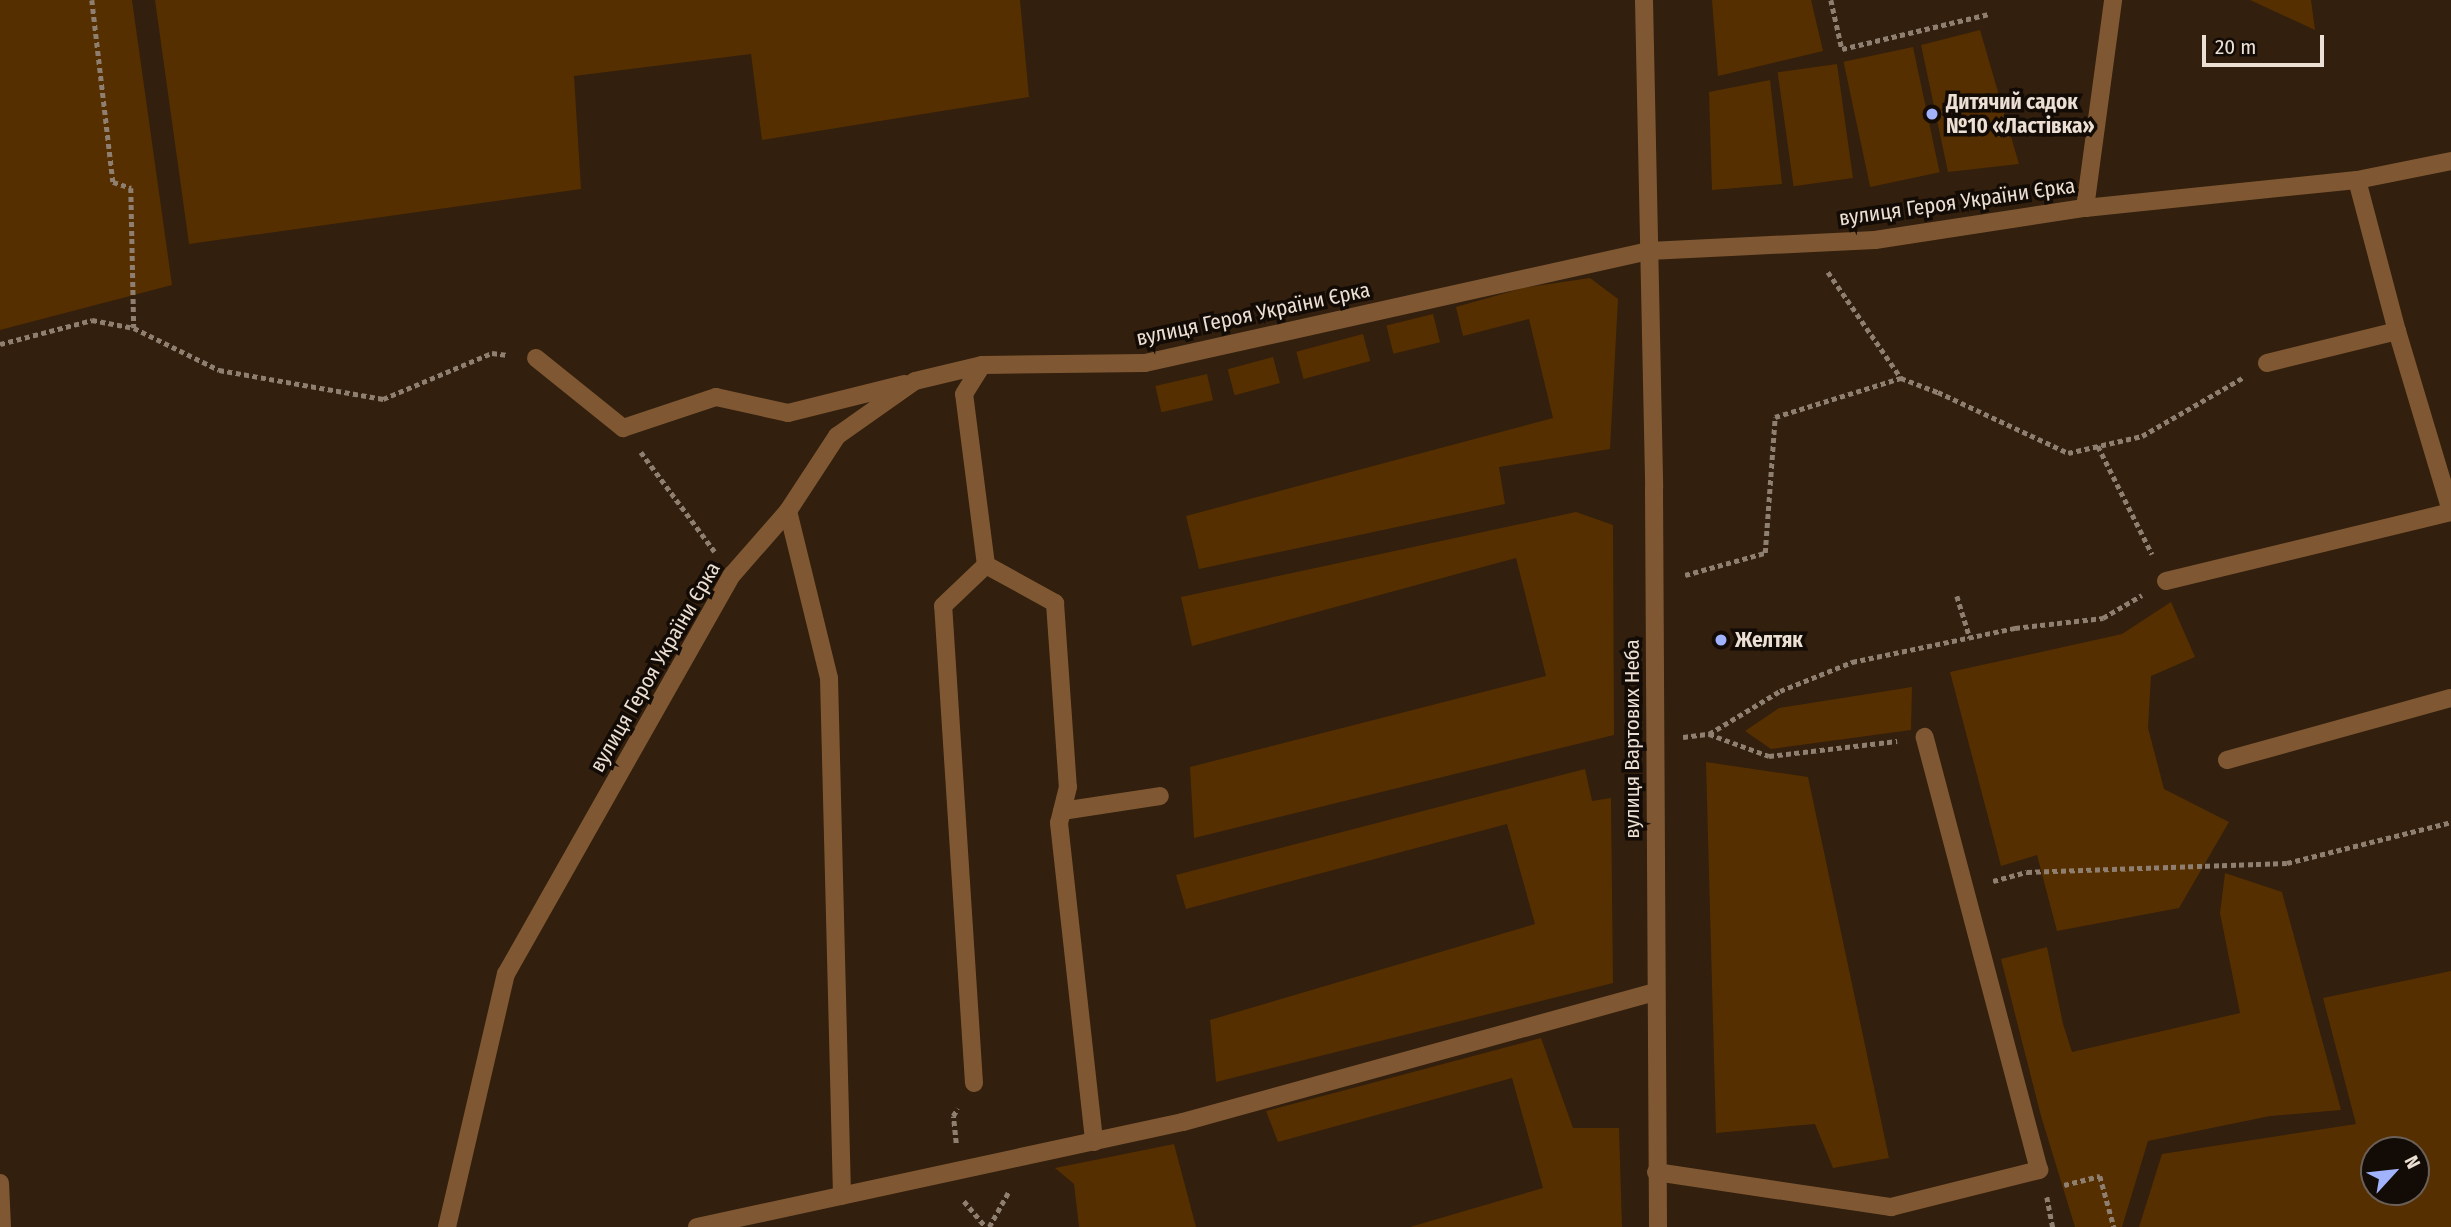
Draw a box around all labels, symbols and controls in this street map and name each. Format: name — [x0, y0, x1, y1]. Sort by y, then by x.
scale bar — [2206, 21, 2328, 65]
text: 20 m — [2215, 34, 2256, 60]
place label: Дитячий садок №10 «Ластівка» — [1946, 89, 2095, 139]
marker: Дитячий садок №10 «Ластівка» — [1924, 106, 1940, 122]
street label: вулиця Героя України Єрка — [1837, 173, 2077, 231]
street label: вулиця Героя України Єрка — [1134, 277, 1372, 351]
street label: вулиця Героя України Єрка — [585, 558, 725, 776]
place label: Желтяк — [1735, 627, 1803, 653]
marker: Желтяк — [1713, 632, 1729, 648]
street label: вулиця Вартових Неба — [1619, 639, 1645, 839]
north arrow — [2360, 1136, 2430, 1206]
text: N — [2400, 1152, 2425, 1172]

